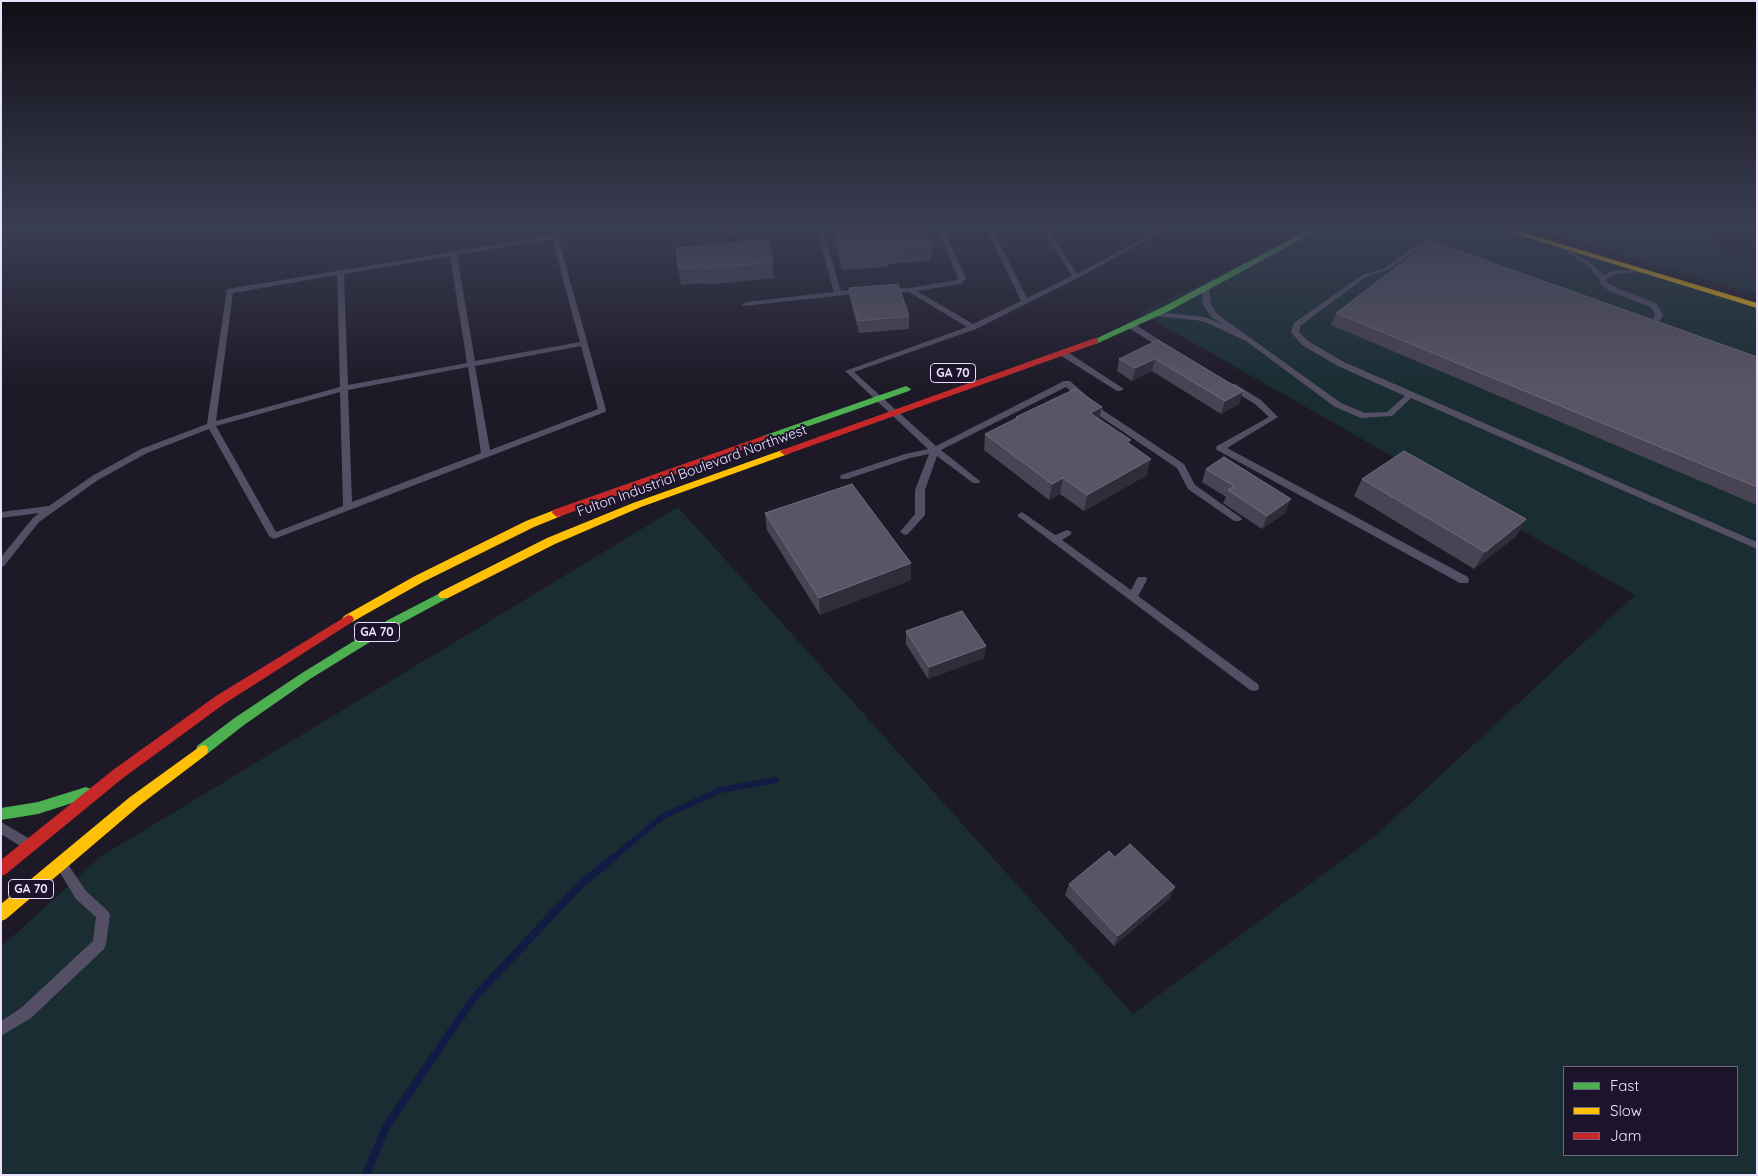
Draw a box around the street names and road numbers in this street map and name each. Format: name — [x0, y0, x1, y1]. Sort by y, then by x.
road number: GA 70 — [930, 363, 976, 382]
street label: Fulton Industrial Boulevard Northwest — [575, 421, 809, 521]
road number: GA 70 — [354, 622, 400, 642]
road number: GA 70 — [8, 880, 54, 899]

